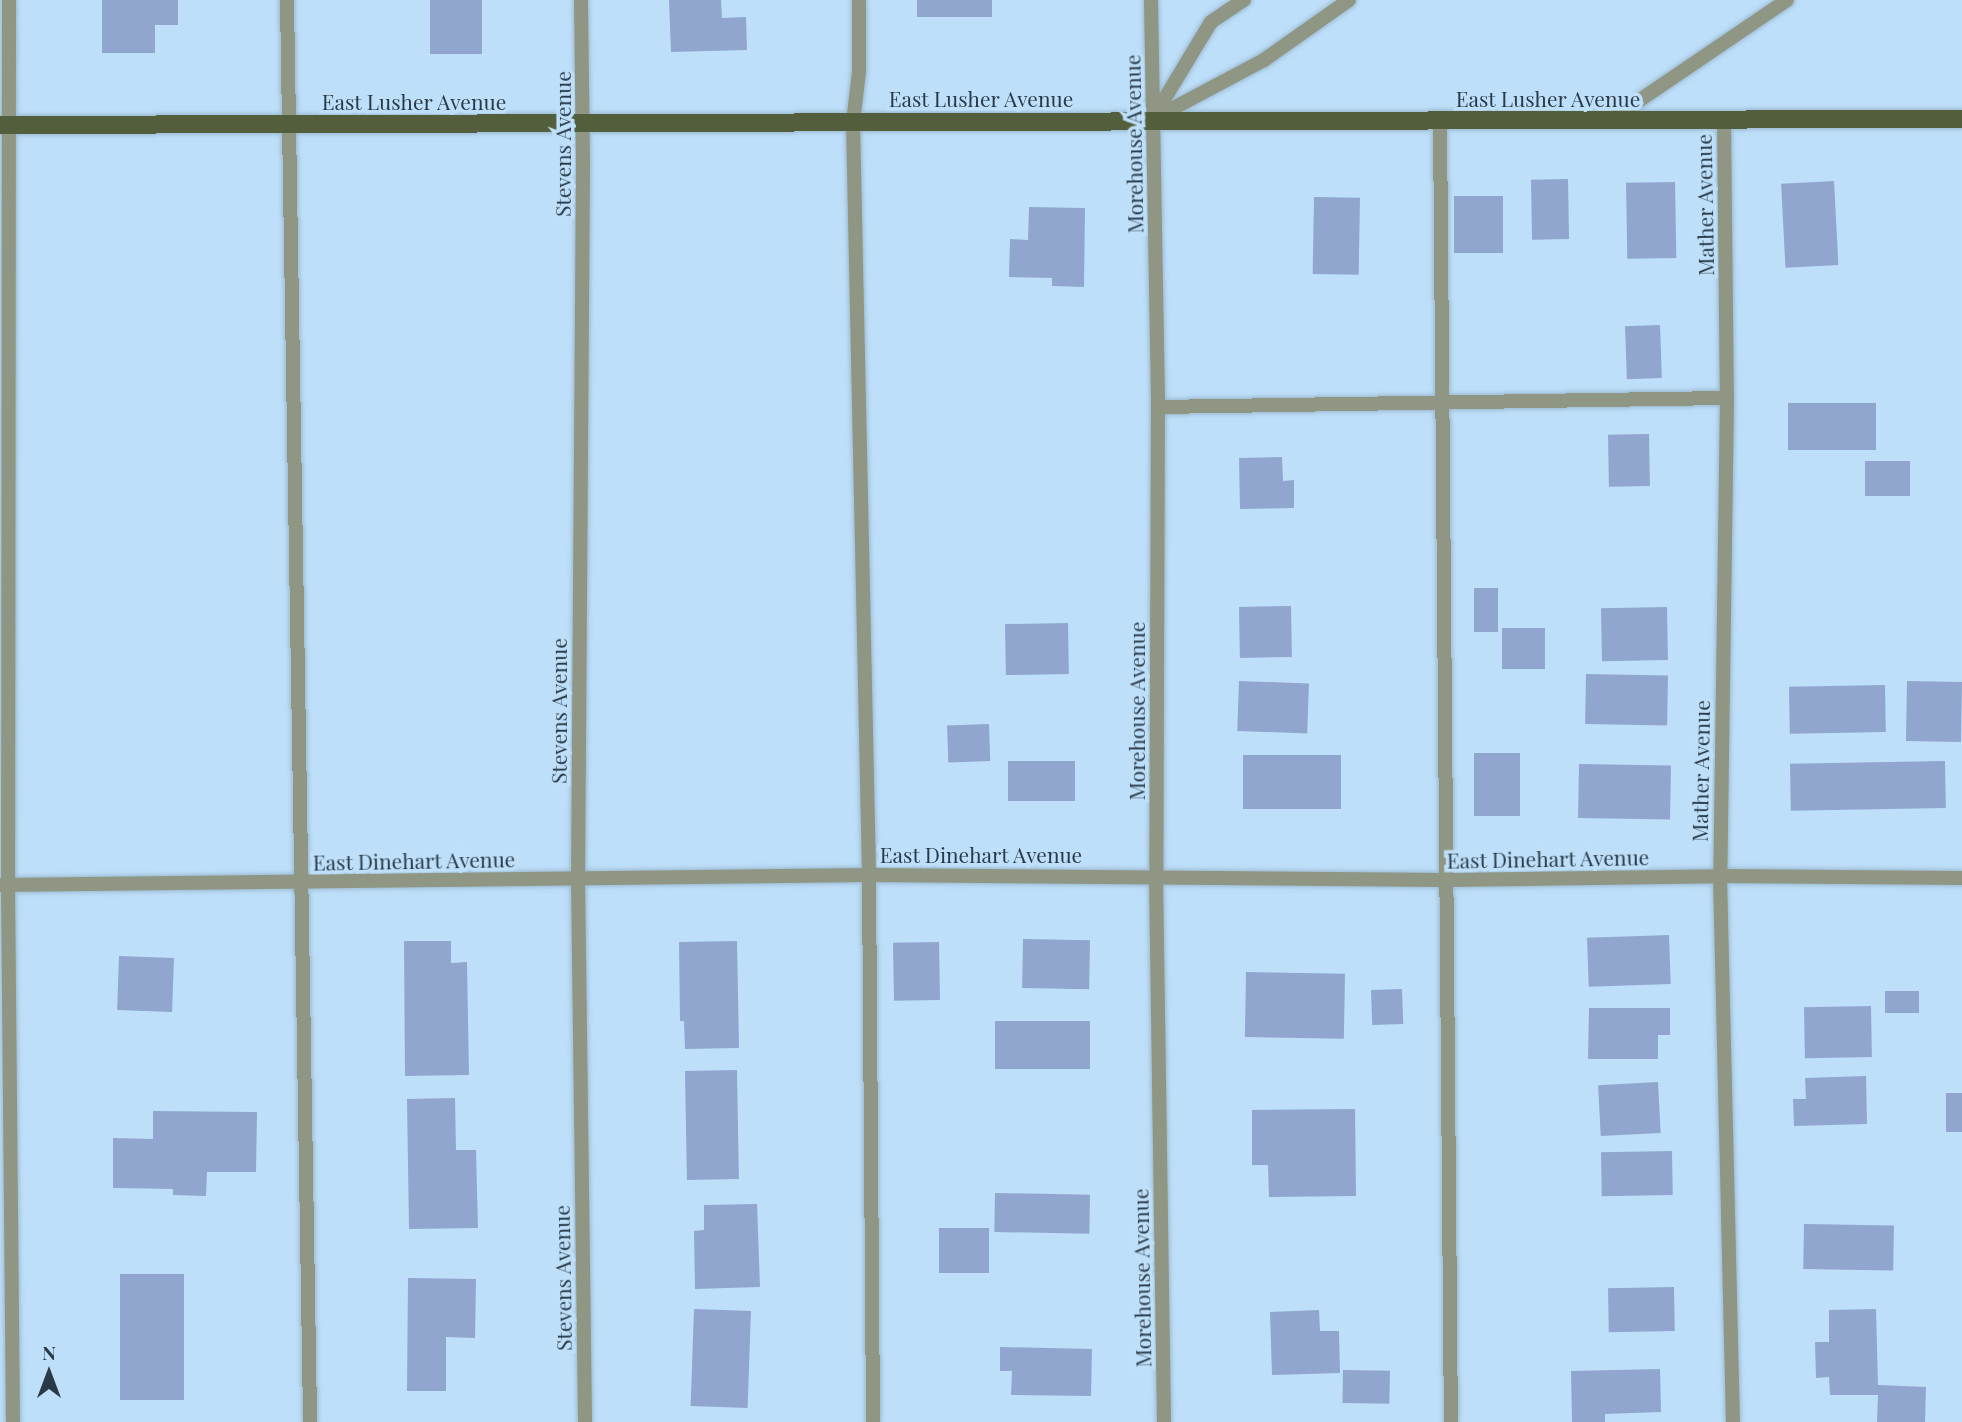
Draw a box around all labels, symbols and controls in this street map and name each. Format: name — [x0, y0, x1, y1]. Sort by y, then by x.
street label: Morehouse Avenue — [1119, 54, 1147, 234]
street label: Stevens Avenue — [549, 71, 575, 217]
street label: East Lusher Avenue — [888, 85, 1074, 111]
street label: East Lusher Avenue — [1455, 85, 1641, 111]
street label: East Lusher Avenue — [321, 88, 507, 114]
street label: Mather Avenue — [1690, 133, 1718, 277]
street label: Morehouse Avenue — [1123, 621, 1149, 801]
street label: Stevens Avenue — [545, 638, 571, 784]
street label: Mather Avenue — [1686, 699, 1714, 843]
street label: East Dinehart Avenue — [879, 841, 1083, 867]
street label: East Dinehart Avenue — [1446, 844, 1650, 872]
street label: East Dinehart Avenue — [312, 846, 516, 874]
street label: Morehouse Avenue — [1127, 1188, 1155, 1368]
street label: Stevens Avenue — [548, 1205, 576, 1351]
north arrow — [14, 1338, 84, 1408]
text: N — [42, 1339, 56, 1365]

